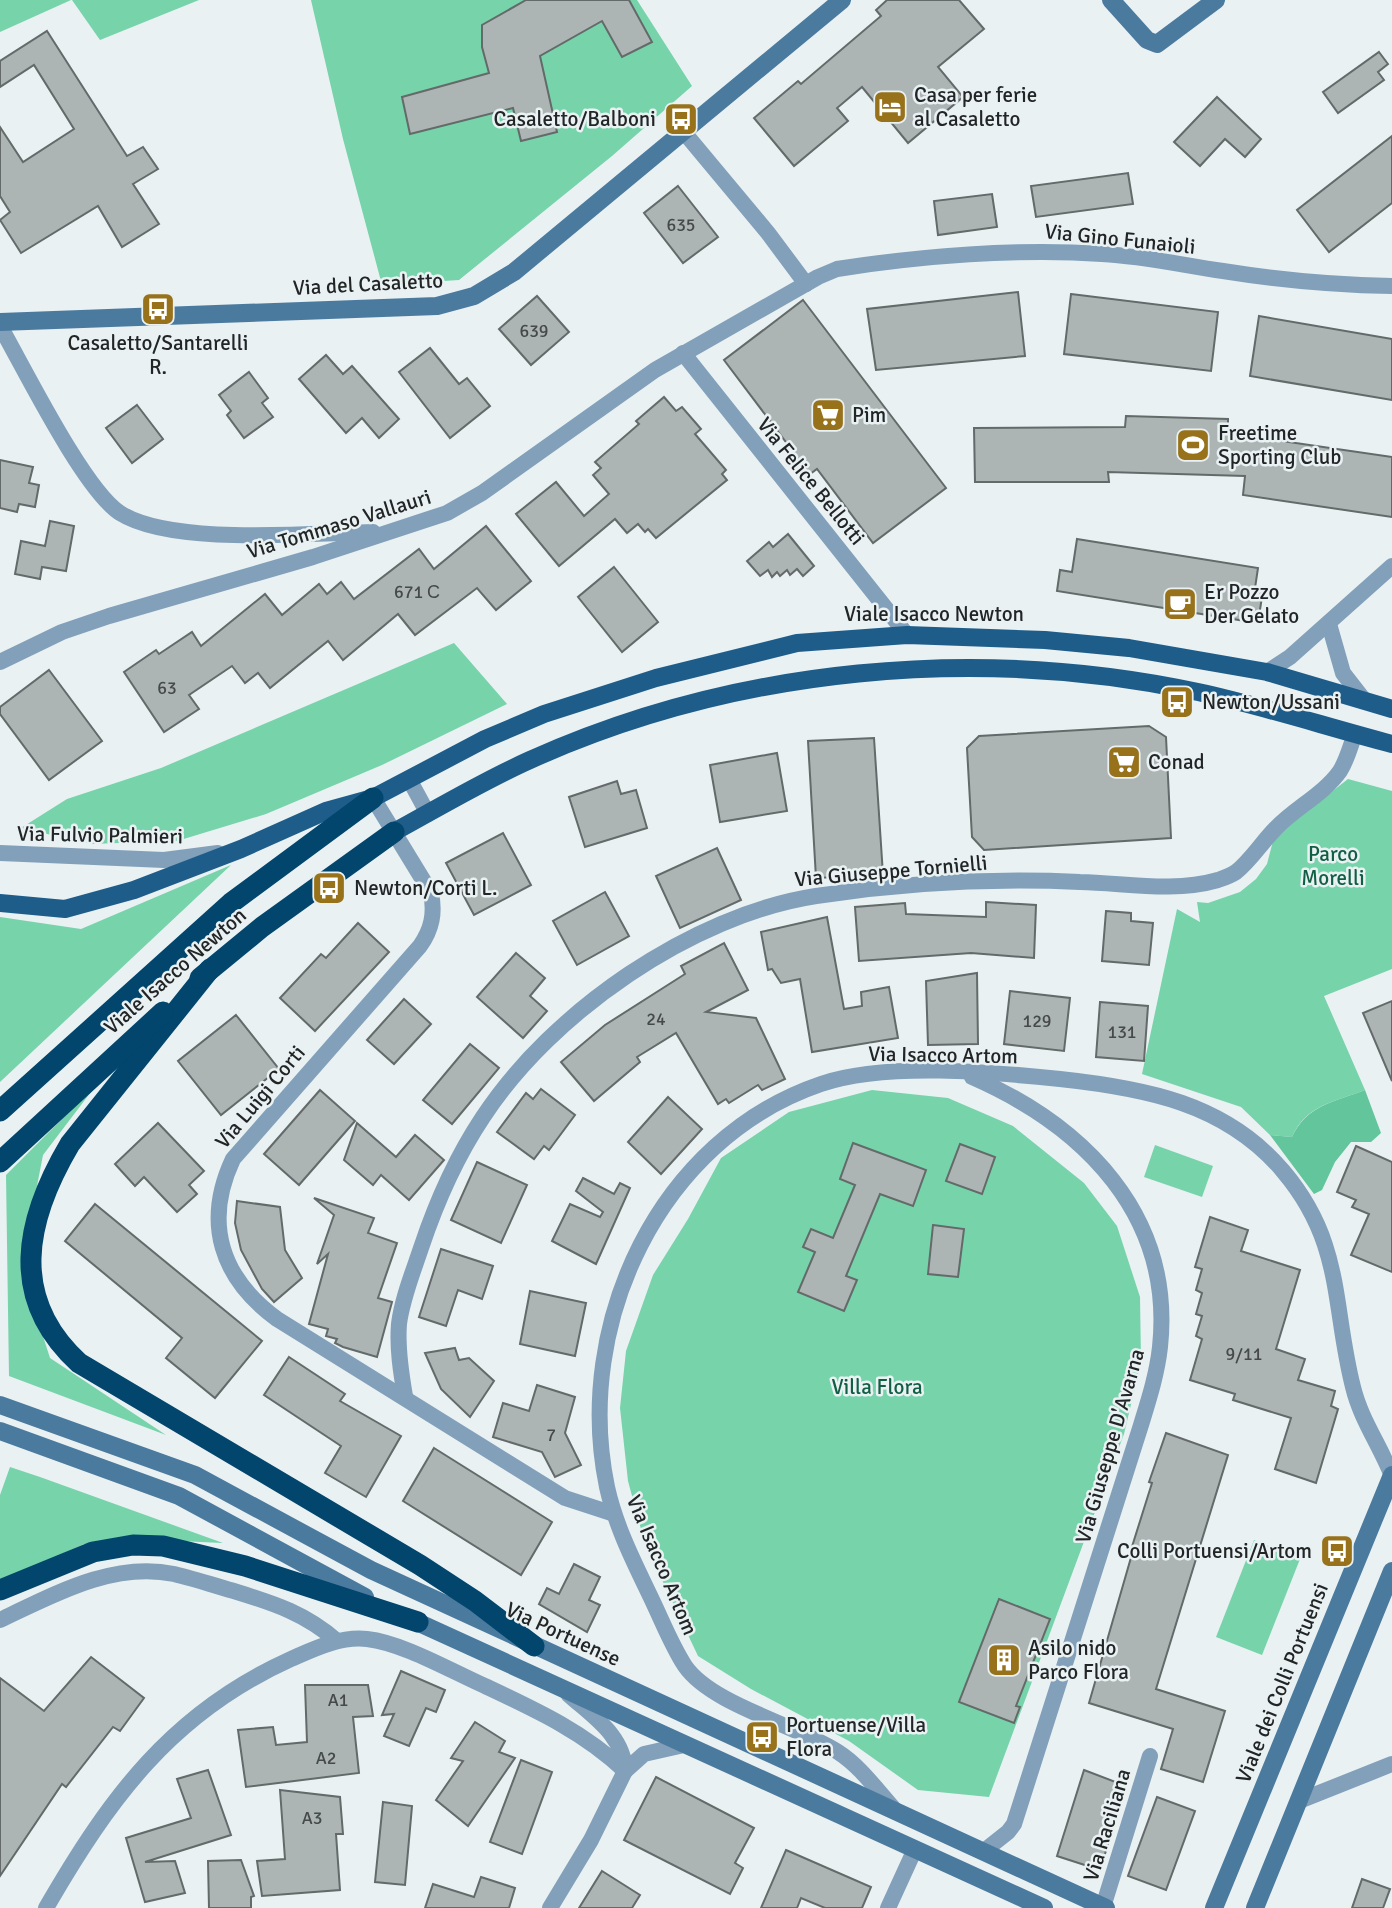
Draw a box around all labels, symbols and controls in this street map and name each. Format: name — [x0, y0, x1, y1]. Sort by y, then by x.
place label: Casa per ferie al Casaletto — [914, 82, 1037, 132]
hotel icon: Casa per ferie al Casaletto — [871, 88, 909, 126]
bus stop icon: Casaletto/Balboni — [662, 100, 700, 138]
place label: Casaletto/Balboni — [494, 106, 656, 132]
house number: 635 — [666, 214, 696, 236]
street label: Via Gino Funaioli — [1043, 218, 1197, 260]
street label: Via del Casaletto — [292, 267, 444, 301]
bus stop icon: Casaletto/Santarelli R. — [139, 290, 177, 328]
house number: 639 — [519, 320, 549, 342]
place label: Casaletto/Santarelli R. — [67, 330, 249, 380]
supermarket icon: Pim — [809, 396, 847, 434]
place label: Pim — [852, 402, 886, 428]
street label: Via Felice Bellotti — [752, 412, 870, 550]
place label: Freetime Sporting Club — [1218, 420, 1341, 470]
sports icon: Freetime Sporting Club — [1174, 426, 1212, 464]
street label: Via Tommaso Vallauri — [244, 484, 434, 564]
place label: Er Pozzo Der Gelato — [1204, 579, 1299, 629]
house number: 671 С — [394, 581, 440, 603]
cafe icon: Er Pozzo Der Gelato — [1161, 585, 1199, 623]
street label: Viale Isacco Newton — [844, 601, 1024, 627]
house number: 63 — [157, 677, 177, 699]
bus stop icon: Newton/Ussani — [1158, 683, 1196, 721]
place label: Newton/Ussani — [1202, 689, 1340, 715]
supermarket icon: Conad — [1105, 743, 1143, 781]
place label: Conad — [1148, 749, 1205, 775]
street label: Via Fulvio Palmieri — [17, 821, 183, 849]
park label: Parco Morelli — [1301, 841, 1365, 891]
street label: Via Giuseppe Tornielli — [794, 850, 988, 892]
bus stop icon: Newton/Corti L. — [310, 869, 348, 907]
place label: Newton/Corti L. — [354, 875, 498, 901]
street label: Viale Isacco Newton — [99, 902, 251, 1040]
house number: 24 — [646, 1008, 666, 1030]
house number: 129 — [1022, 1010, 1052, 1032]
house number: 131 — [1107, 1021, 1137, 1043]
street label: Via Luigi Corti — [209, 1040, 311, 1154]
street label: Via Isacco Artom — [868, 1041, 1018, 1069]
house number: 9/11 — [1226, 1343, 1262, 1365]
street label: Via Giuseppe D'Avarna — [1070, 1346, 1150, 1546]
park label: Villa Flora — [831, 1374, 923, 1400]
house number: 7 — [546, 1424, 556, 1446]
street label: Via Isacco Artom — [621, 1491, 703, 1639]
bus stop icon: Colli Portuensi/Artom — [1318, 1532, 1356, 1570]
place label: Colli Portuensi/Artom — [1117, 1538, 1312, 1564]
street label: Viale dei Colli Portuensi — [1230, 1579, 1334, 1787]
street label: Via Portuense — [501, 1596, 625, 1672]
place label: Asilo nido Parco Flora — [1028, 1635, 1129, 1685]
building icon: Asilo nido Parco Flora — [985, 1641, 1023, 1679]
house number: A1 — [328, 1689, 348, 1711]
place label: Portuense/Villa Flora — [786, 1712, 926, 1762]
bus stop icon: Portuense/Villa Flora — [743, 1718, 781, 1756]
house number: A2 — [316, 1747, 336, 1769]
street label: Via Raciliana — [1078, 1766, 1136, 1884]
house number: A3 — [302, 1807, 322, 1829]

